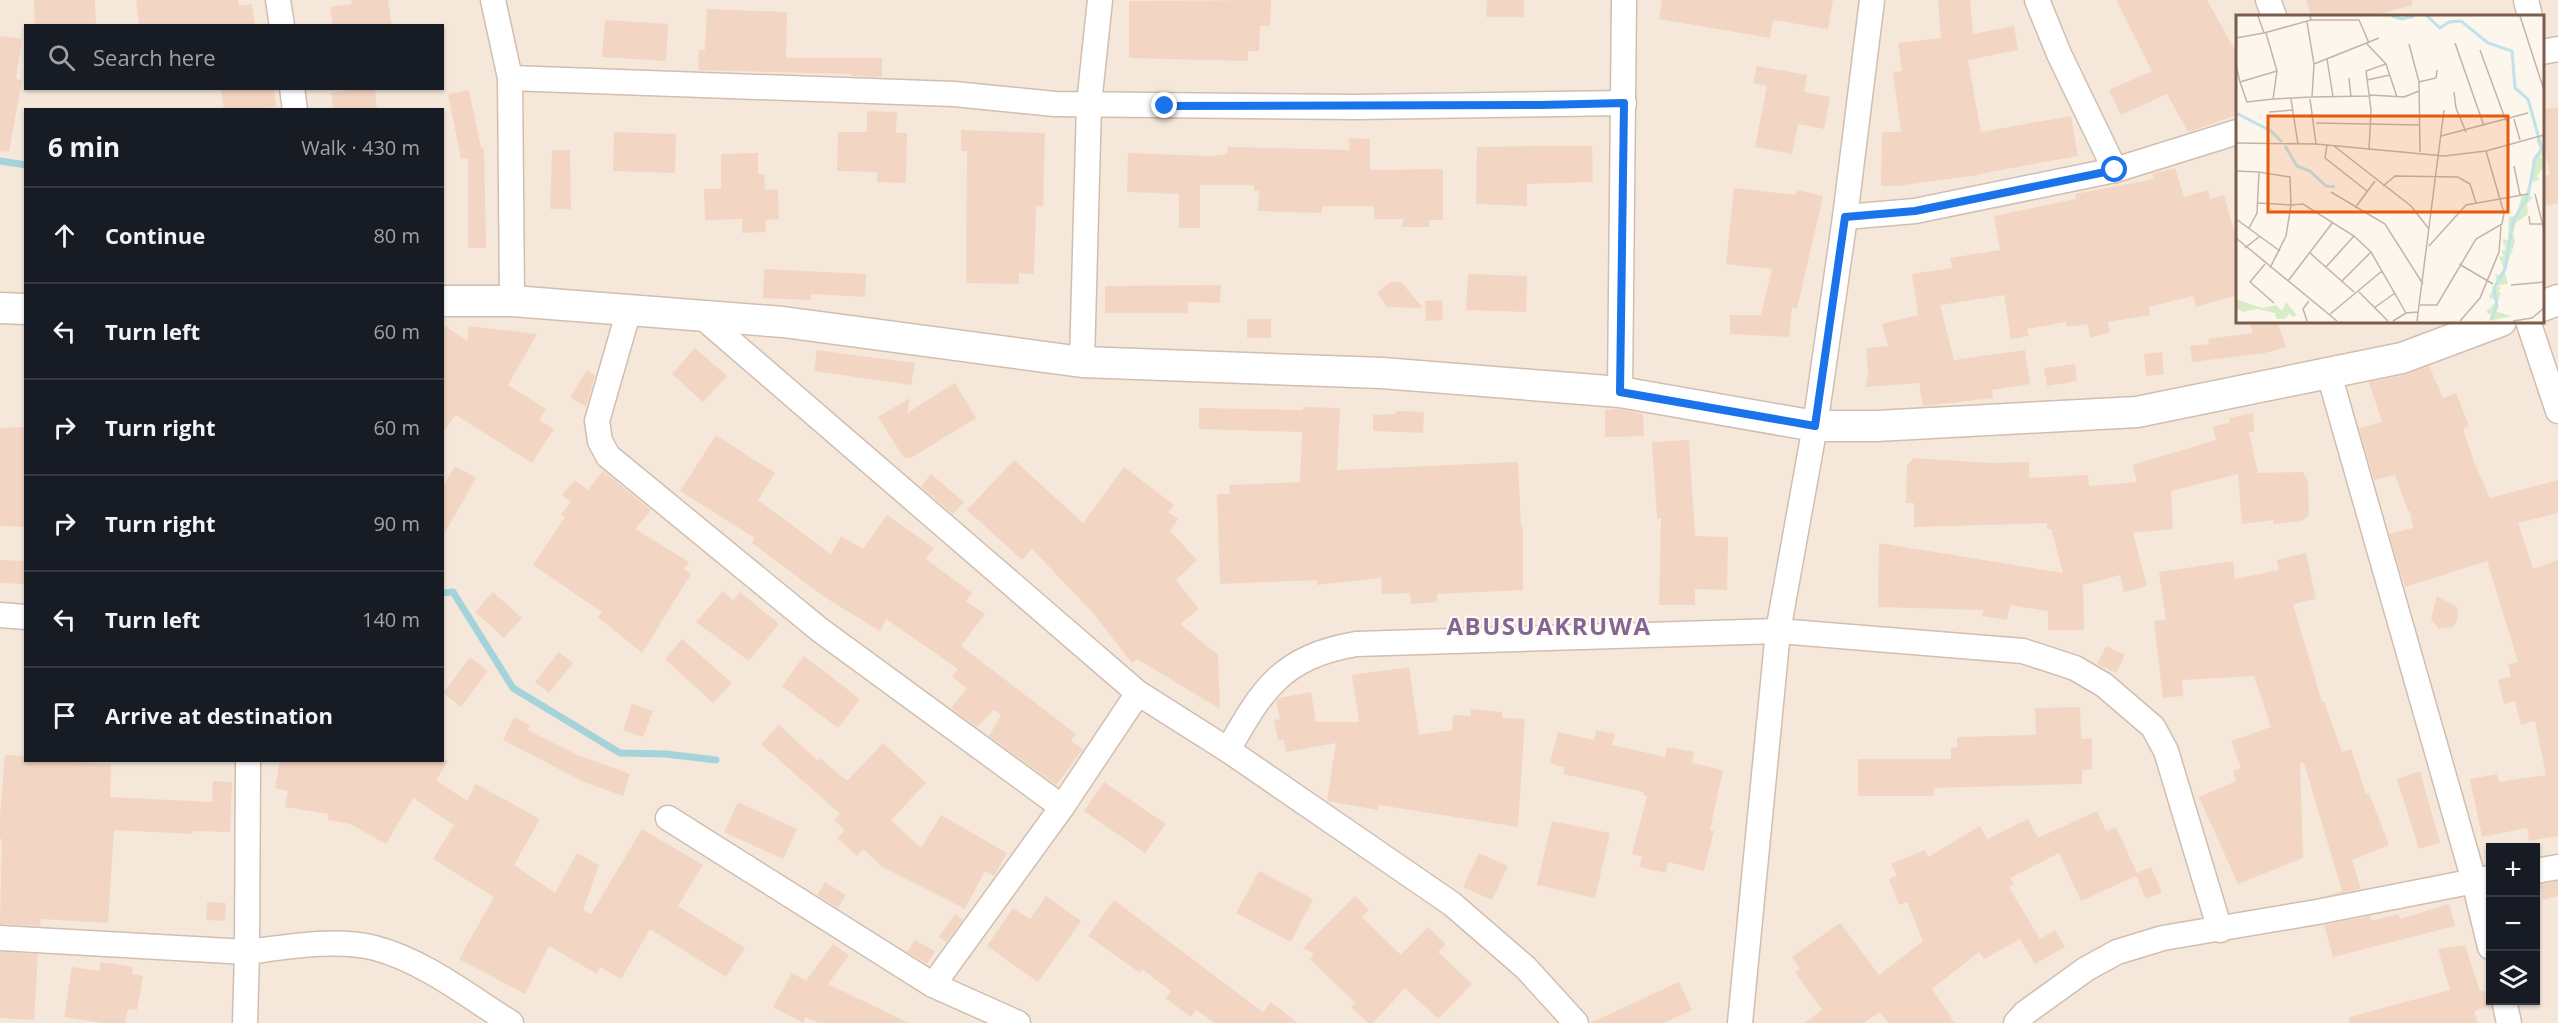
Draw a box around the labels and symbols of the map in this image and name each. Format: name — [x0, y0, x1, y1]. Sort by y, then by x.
inset map — [2236, 15, 2543, 322]
route end — [1151, 92, 1177, 118]
route start — [2101, 156, 2127, 182]
district label: ABUSUAKRUWA — [1447, 609, 1651, 642]

